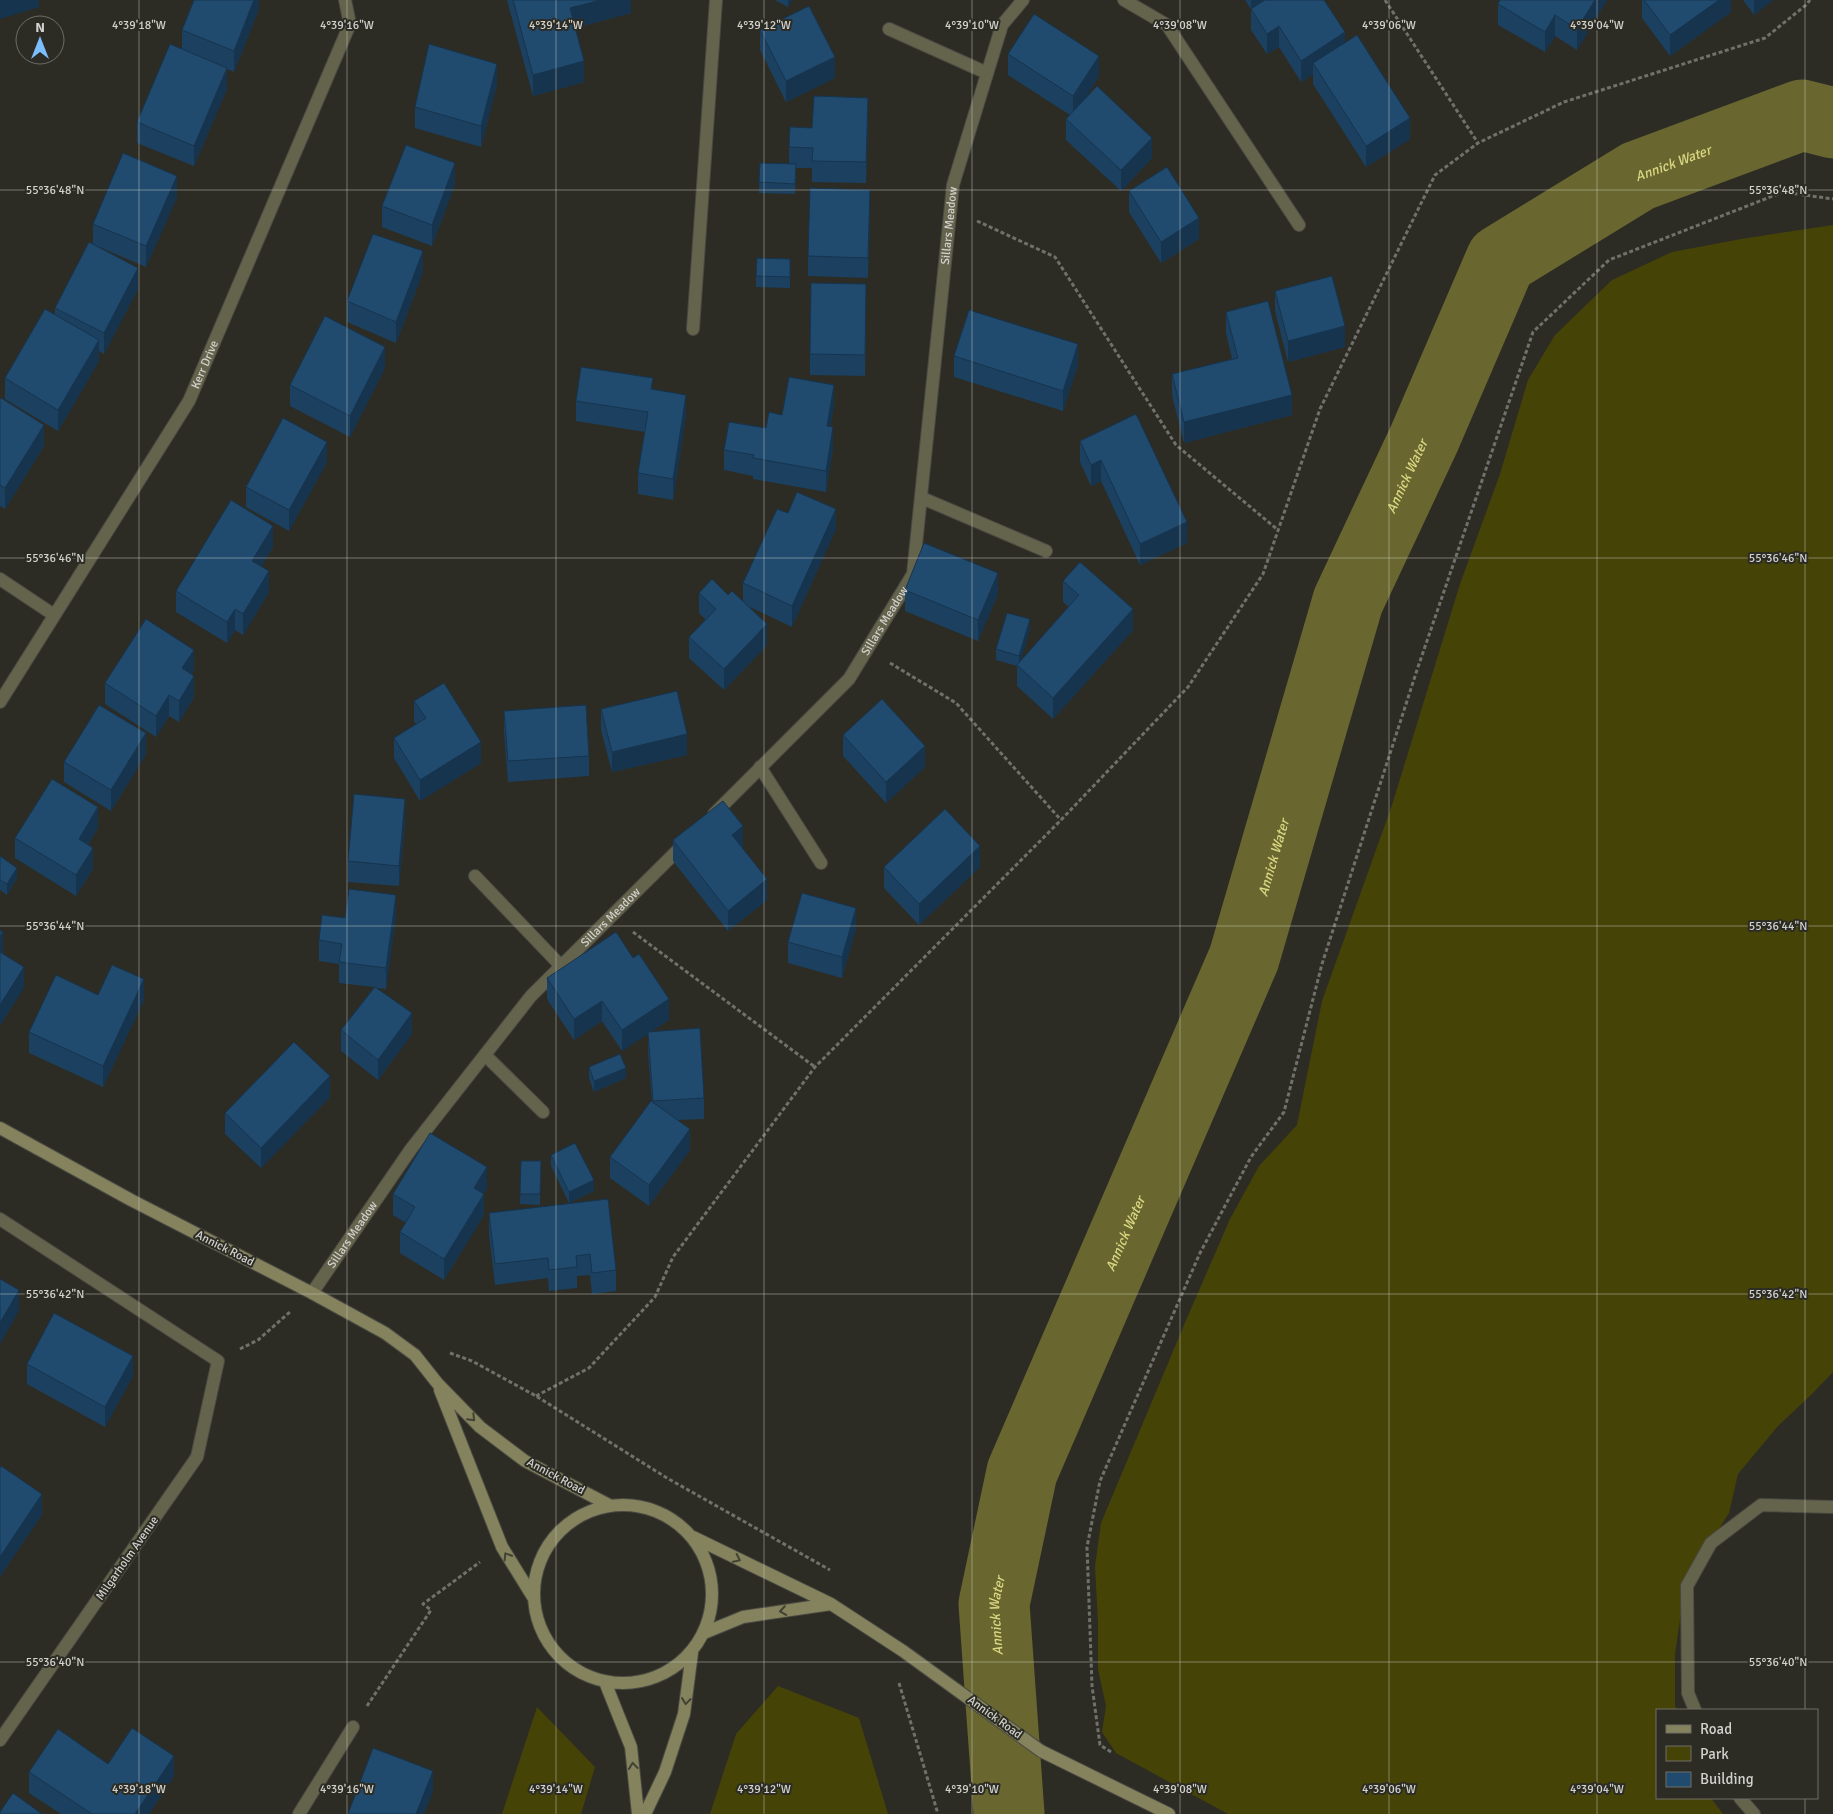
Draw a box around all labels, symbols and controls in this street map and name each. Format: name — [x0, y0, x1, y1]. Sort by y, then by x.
north arrow — [15, 15, 65, 65]
text: 4°39'18"W — [112, 18, 166, 33]
text: 4°39'16"W — [320, 18, 374, 33]
text: 4°39'14"W — [529, 18, 583, 33]
text: 4°39'12"W — [737, 18, 791, 33]
text: 4°39'10"W — [945, 18, 999, 33]
text: 4°39'08"W — [1153, 18, 1207, 33]
text: 4°39'06"W — [1362, 18, 1416, 33]
text: 4°39'04"W — [1570, 18, 1624, 33]
text: N — [35, 19, 45, 36]
water label: Annick Water — [1633, 141, 1715, 185]
text: 55°36'48"N — [26, 183, 84, 198]
text: 55°36'48"N — [1749, 183, 1807, 198]
street label: Sillars Meadow — [938, 186, 961, 265]
street label: Kerr Drive — [188, 338, 222, 391]
water label: Annick Water — [1382, 435, 1432, 516]
text: 55°36'46"N — [26, 551, 84, 566]
text: 55°36'46"N — [1749, 551, 1807, 566]
street label: Sillars Meadow — [858, 584, 912, 658]
water label: Annick Water — [1254, 815, 1294, 898]
street label: Sillars Meadow — [578, 884, 644, 950]
text: 55°36'44"N — [26, 919, 84, 934]
text: 55°36'44"N — [1749, 919, 1807, 934]
water label: Annick Water — [1102, 1192, 1150, 1274]
street label: Sillars Meadow — [324, 1198, 381, 1271]
street label: Annick Road — [193, 1227, 257, 1270]
text: 55°36'42"N — [26, 1287, 84, 1302]
text: 55°36'42"N — [1749, 1287, 1807, 1302]
one-way arrow — [466, 1413, 475, 1422]
street label: Annick Road — [524, 1455, 587, 1498]
street label: Milgarholm Avenue — [93, 1513, 162, 1603]
one-way arrow — [504, 1552, 514, 1561]
one-way arrow — [732, 1552, 741, 1563]
water label: Annick Water — [986, 1573, 1009, 1656]
one-way arrow — [778, 1606, 787, 1616]
text: 55°36'40"N — [26, 1655, 84, 1670]
text: 55°36'40"N — [1749, 1655, 1807, 1670]
street label: Annick Road — [965, 1693, 1025, 1742]
one-way arrow — [681, 1697, 692, 1705]
legend — [1656, 1709, 1818, 1799]
text: Road — [1700, 1720, 1732, 1738]
text: Park — [1700, 1745, 1729, 1763]
one-way arrow — [628, 1761, 639, 1769]
text: Building — [1700, 1770, 1754, 1788]
text: 4°39'18"W — [112, 1782, 166, 1797]
text: 4°39'16"W — [320, 1782, 374, 1797]
text: 4°39'14"W — [529, 1782, 583, 1797]
text: 4°39'12"W — [737, 1782, 791, 1797]
text: 4°39'10"W — [945, 1782, 999, 1797]
text: 4°39'08"W — [1153, 1782, 1207, 1797]
text: 4°39'06"W — [1362, 1782, 1416, 1797]
text: 4°39'04"W — [1570, 1782, 1624, 1797]

